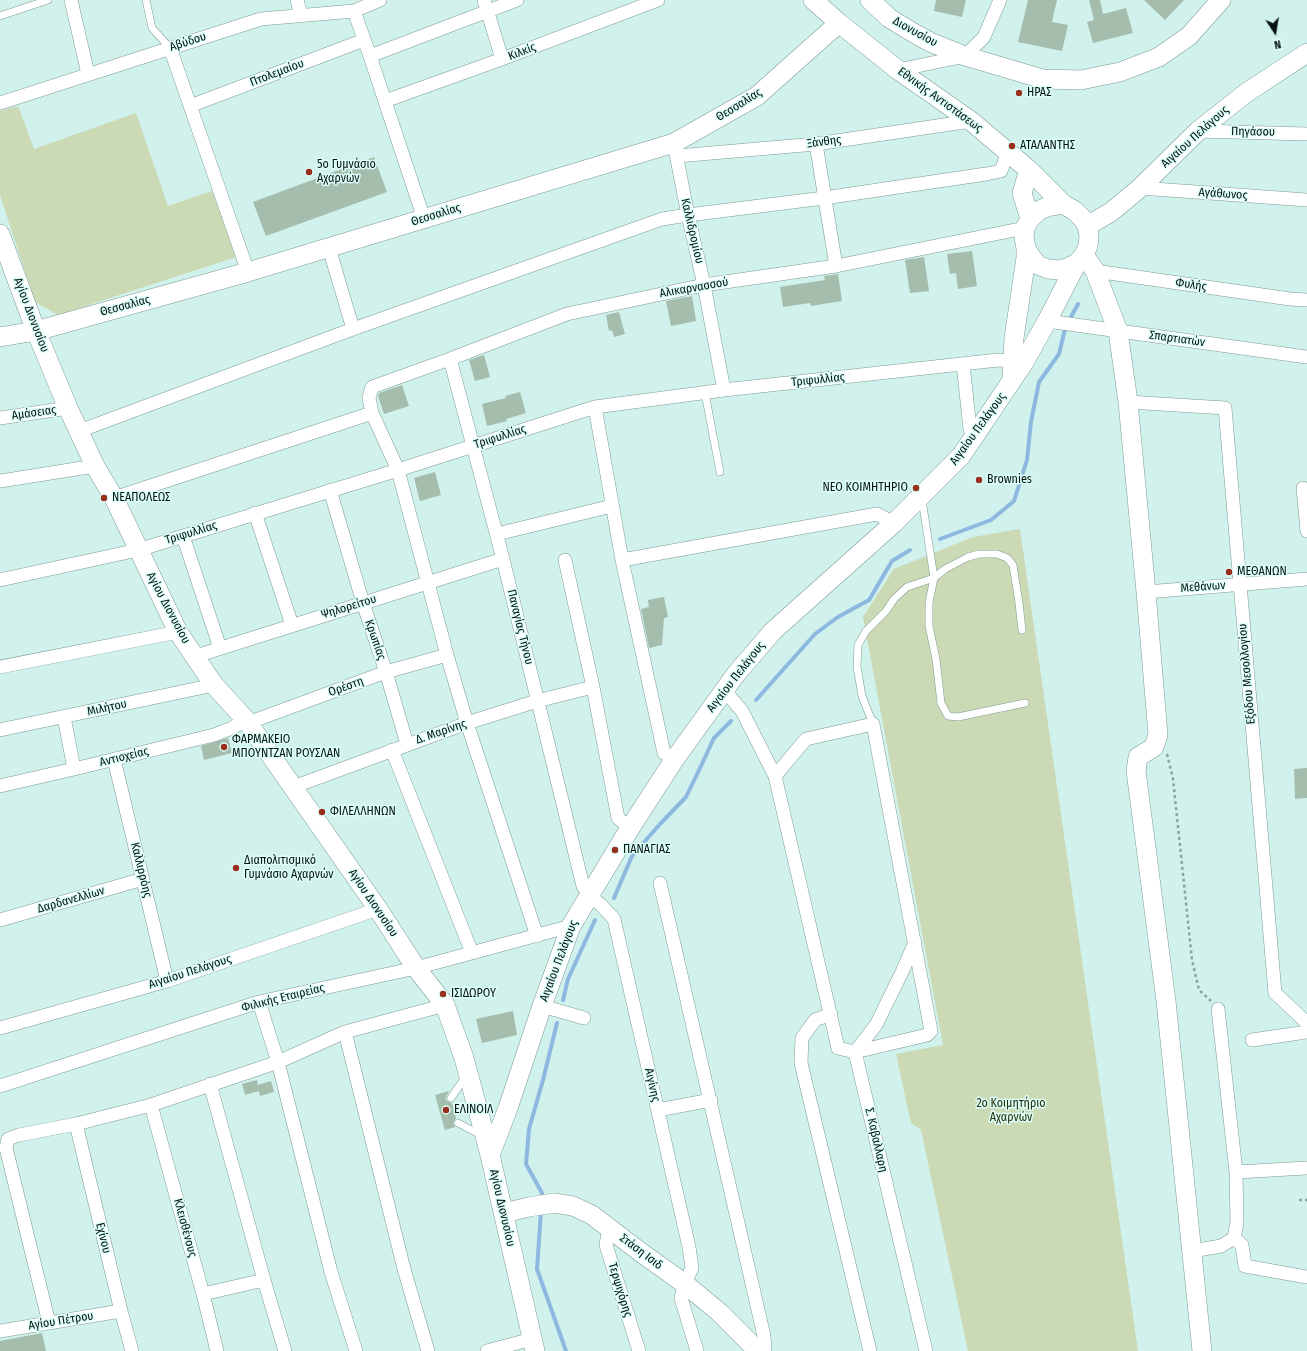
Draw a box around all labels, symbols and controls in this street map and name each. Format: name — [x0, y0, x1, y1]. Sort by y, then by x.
north arrow — [1255, 12, 1295, 52]
street label: Διονυσίου — [890, 14, 940, 50]
street label: Αβύδου — [168, 29, 208, 55]
text: N — [1273, 37, 1282, 51]
street label: Κιλκίς — [506, 40, 538, 64]
street label: Πτολεμαίου — [248, 56, 306, 90]
street label: Εθνικής Αντιστάσεως — [895, 64, 985, 136]
street label: Θεσσαλίας — [714, 85, 764, 125]
place label: ΗΡΑΣ — [1027, 86, 1052, 100]
marker: ΗΡΑΣ — [1014, 88, 1024, 98]
street label: Αιγαίου Πελάγους — [1158, 103, 1232, 171]
street label: Πηγάσου — [1231, 124, 1275, 140]
street label: Ξάνθης — [806, 133, 842, 151]
place label: ΑΤΑΛΑΝΤΗΣ — [1020, 139, 1075, 153]
marker: ΑΤΑΛΑΝΤΗΣ — [1007, 141, 1017, 151]
place label: 5ο Γυμνάσιο Αχαρνών — [317, 158, 376, 186]
marker: 5ο Γυμνάσιο Αχαρνών — [304, 167, 314, 177]
street label: Αγάθωνος — [1198, 185, 1248, 203]
street label: Καλλιδρομίου — [677, 197, 707, 265]
street label: Θεσσαλίας — [409, 201, 463, 229]
street label: Αλικαρνασσού — [658, 275, 730, 301]
street label: Αγίου Διονυσίου — [10, 276, 52, 354]
street label: Φυλής — [1174, 276, 1208, 294]
street label: Θεσσαλίας — [98, 292, 152, 320]
street label: Σπαρτιατών — [1148, 328, 1206, 350]
street label: Τριφυλλίας — [791, 370, 845, 390]
street label: Αιγαίου Πελάγους — [947, 390, 1009, 468]
street label: Αμάσειας — [11, 403, 57, 423]
street label: Τριφυλλίας — [472, 422, 528, 452]
place label: Brownies — [987, 473, 1032, 487]
marker: Brownies — [974, 475, 984, 485]
place label: ΝΕΟ ΚΟΙΜΗΤΗΡΙΟ — [822, 481, 908, 495]
marker: ΝΕΟ ΚΟΙΜΗΤΗΡΙΟ — [911, 483, 921, 493]
place label: ΝΕΑΠΟΛΕΩΣ — [112, 491, 170, 505]
marker: ΝΕΑΠΟΛΕΩΣ — [99, 493, 109, 503]
street label: Τριφυλλίας — [163, 518, 219, 548]
place label: ΜΕΘΑΝΩΝ — [1237, 565, 1287, 579]
marker: ΜΕΘΑΝΩΝ — [1224, 567, 1234, 577]
street label: Αγίου Διονυσίου — [143, 570, 193, 646]
street label: Μεθάνων — [1180, 578, 1226, 596]
street label: Παναγίας Τήνου — [504, 588, 536, 666]
street label: Ψηλορείτου — [320, 592, 378, 622]
street label: Κρωπίας — [361, 618, 389, 662]
street label: Εξόδου Μεσολλογίου — [1235, 623, 1259, 725]
street label: Αιγαίου Πελάγους — [704, 639, 768, 715]
street label: Ορέστη — [326, 674, 366, 700]
street label: Μιλήτου — [86, 697, 128, 719]
street label: Δ. Μαρίνης — [414, 717, 468, 747]
place label: ΦΑΡΜΑΚΕΙΟ ΜΠΟΥΝΤΖΑΝ ΡΟΥΣΛΑΝ — [232, 733, 340, 761]
marker: ΦΑΡΜΑΚΕΙΟ ΜΠΟΥΝΤΖΑΝ ΡΟΥΣΛΑΝ — [219, 742, 229, 752]
street label: Αντιοχείας — [98, 744, 150, 770]
place label: ΦΙΛΕΛΛΗΝΩΝ — [330, 805, 396, 819]
marker: ΦΙΛΕΛΛΗΝΩΝ — [317, 807, 327, 817]
street label: Καλλιρρόης — [127, 841, 155, 899]
place label: ΠΑΝΑΓΙΑΣ — [623, 843, 671, 857]
marker: ΠΑΝΑΓΙΑΣ — [610, 845, 620, 855]
place label: Διαπολιτισμικό Γυμνάσιο Αχαρνών — [244, 854, 334, 882]
marker: Διαπολιτισμικό Γυμνάσιο Αχαρνών — [231, 863, 241, 873]
street label: Αγίου Διονυσίου — [345, 866, 401, 940]
street label: Δαρδανελλίων — [36, 884, 106, 916]
street label: Αιγαίου Πελάγους — [537, 918, 581, 1004]
street label: Αιγαίου Πελάγους — [147, 952, 233, 992]
street label: Φιλικής Εταιρείας — [240, 981, 326, 1015]
place label: ΙΣΙΔΩΡΟΥ — [451, 987, 496, 1001]
marker: ΙΣΙΔΩΡΟΥ — [438, 989, 448, 999]
street label: Αιγίνης — [641, 1067, 663, 1103]
park label: 2ο Κοιμητήριο Αχαρνών — [976, 1097, 1046, 1125]
place label: ΕΛΙΝΟΙΛ — [454, 1103, 493, 1117]
marker: ΕΛΙΝΟΙΛ — [441, 1105, 451, 1115]
street label: Σ. Καβαλλαρη — [862, 1106, 890, 1174]
street label: Αγίου Διονυσίου — [486, 1168, 518, 1248]
street label: Κλεισθένους — [170, 1197, 200, 1259]
street label: Εχίνου — [92, 1221, 114, 1255]
street label: Στάση Ισιδ — [617, 1231, 665, 1273]
street label: Τερψιχόρης — [605, 1261, 635, 1319]
street label: Αγίου Πέτρου — [27, 1309, 95, 1333]

